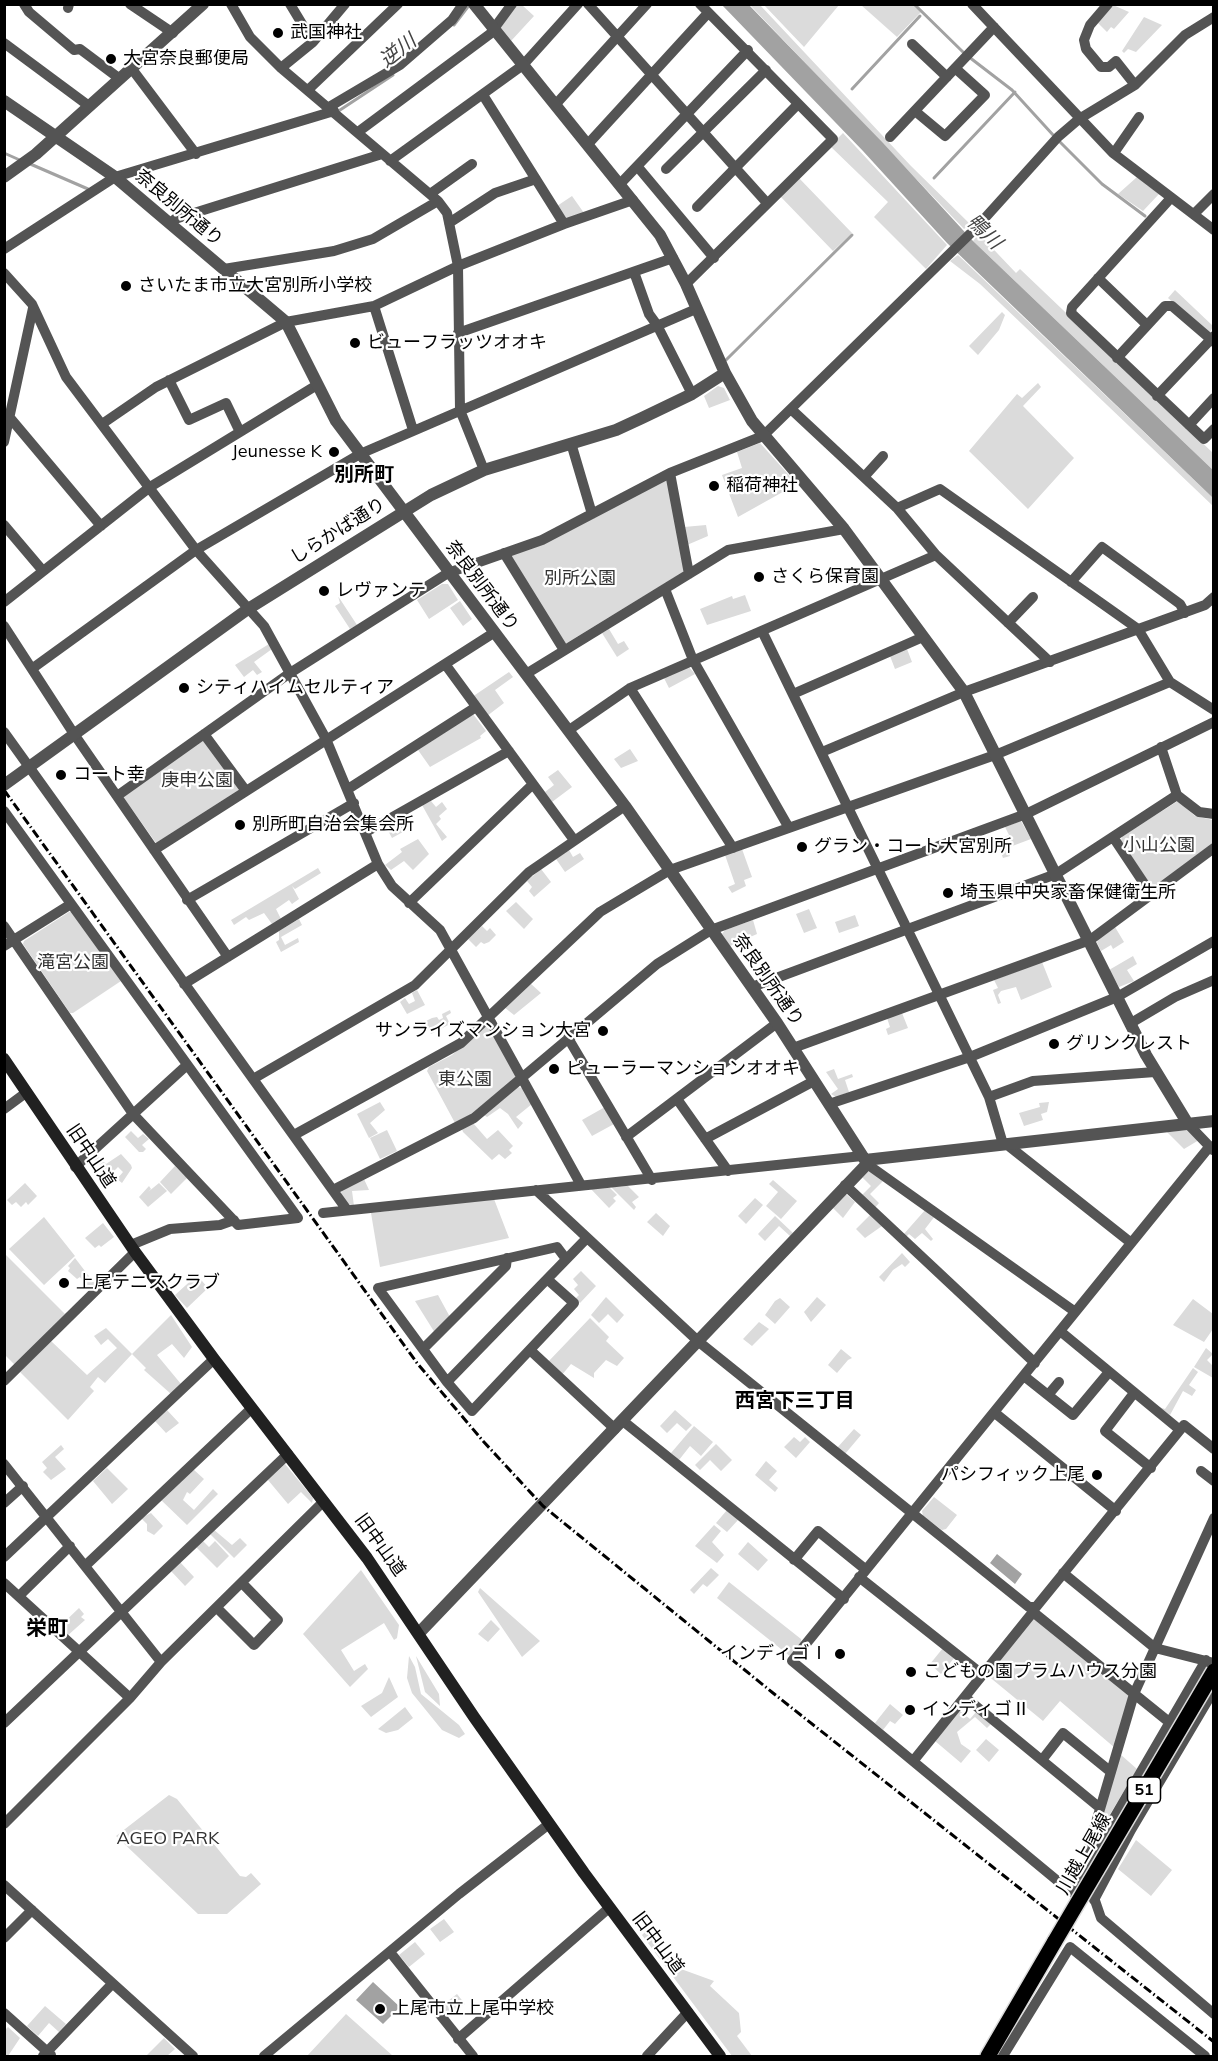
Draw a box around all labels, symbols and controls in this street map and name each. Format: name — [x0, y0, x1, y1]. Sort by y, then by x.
place label: 武国神社 — [290, 22, 362, 44]
marker: 武国神社 — [271, 26, 285, 40]
water label: 逆川 — [375, 29, 421, 73]
place label: 大宮奈良郵便局 — [123, 48, 249, 70]
marker: 大宮奈良郵便局 — [104, 52, 118, 66]
street label: 奈良別所通り — [131, 165, 227, 251]
water label: 鴨川 — [961, 209, 1007, 255]
place label: さいたま市立大宮別所小学校 — [138, 275, 372, 297]
marker: さいたま市立大宮別所小学校 — [119, 279, 133, 293]
place label: ビューフラッツオオキ — [367, 332, 547, 354]
marker: ビューフラッツオオキ — [348, 336, 362, 350]
place label: Jeunesse K — [232, 441, 322, 463]
marker: Jeunesse K — [327, 445, 341, 459]
district label: 別所町 — [334, 463, 394, 487]
place label: 稲荷神社 — [726, 475, 798, 497]
marker: 稲荷神社 — [707, 479, 721, 493]
street label: しらかば通り — [286, 493, 390, 569]
street label: 奈良別所通り — [441, 536, 523, 636]
place label: さくら保育園 — [771, 566, 879, 588]
park label: 別所公園 — [544, 568, 616, 590]
marker: さくら保育園 — [752, 570, 766, 584]
place label: レヴァンテ — [336, 580, 426, 602]
marker: レヴァンテ — [317, 584, 331, 598]
place label: シティハイムセルティア — [196, 677, 394, 699]
marker: シティハイムセルティア — [177, 681, 191, 695]
place label: コート幸 — [73, 764, 145, 786]
marker: コート幸 — [54, 768, 68, 782]
park label: 庚申公園 — [161, 770, 233, 792]
place label: 別所町自治会集会所 — [252, 814, 414, 836]
marker: 別所町自治会集会所 — [233, 818, 247, 832]
park label: 小山公園 — [1123, 835, 1195, 857]
place label: グラン・コート大宮別所 — [814, 836, 1012, 858]
marker: グラン・コート大宮別所 — [795, 840, 809, 854]
place label: 埼玉県中央家畜保健衛生所 — [960, 882, 1176, 904]
marker: 埼玉県中央家畜保健衛生所 — [941, 886, 955, 900]
street label: 奈良別所通り — [728, 930, 808, 1030]
park label: 滝宮公園 — [37, 952, 109, 974]
place label: サンライズマンション大宮 — [375, 1020, 591, 1042]
marker: サンライズマンション大宮 — [596, 1024, 610, 1038]
place label: グリンクレスト — [1066, 1033, 1192, 1055]
marker: グリンクレスト — [1047, 1037, 1061, 1051]
place label: ピューラーマンションオオキ — [566, 1058, 800, 1080]
marker: ピューラーマンションオオキ — [547, 1062, 561, 1076]
park label: 東公園 — [438, 1069, 492, 1091]
street label: 旧中山道 — [62, 1120, 120, 1192]
place label: 上尾テニスクラブ — [76, 1272, 220, 1294]
marker: 上尾テニスクラブ — [57, 1276, 71, 1290]
district label: 西宮下三丁目 — [735, 1389, 855, 1413]
place label: パシフィック上尾 — [941, 1464, 1085, 1486]
marker: パシフィック上尾 — [1090, 1468, 1104, 1482]
street label: 旧中山道 — [350, 1510, 410, 1580]
district label: 栄町 — [26, 1616, 68, 1642]
place label: インディゴⅠ — [720, 1643, 828, 1665]
marker: インディゴⅠ — [833, 1647, 847, 1661]
place label: こどもの園プラムハウス分園 — [923, 1661, 1157, 1683]
marker: こどもの園プラムハウス分園 — [904, 1665, 918, 1679]
place label: インディゴⅡ — [922, 1699, 1030, 1721]
marker: インディゴⅡ — [903, 1703, 917, 1717]
road number: 51 — [1128, 1777, 1160, 1803]
street label: 川越上尾線 — [1052, 1810, 1116, 1898]
park label: AGEO PARK — [117, 1828, 219, 1850]
street label: 旧中山道 — [628, 1908, 688, 1978]
place label: 上尾市立上尾中学校 — [392, 1998, 554, 2020]
marker: 上尾市立上尾中学校 — [373, 2002, 387, 2016]

